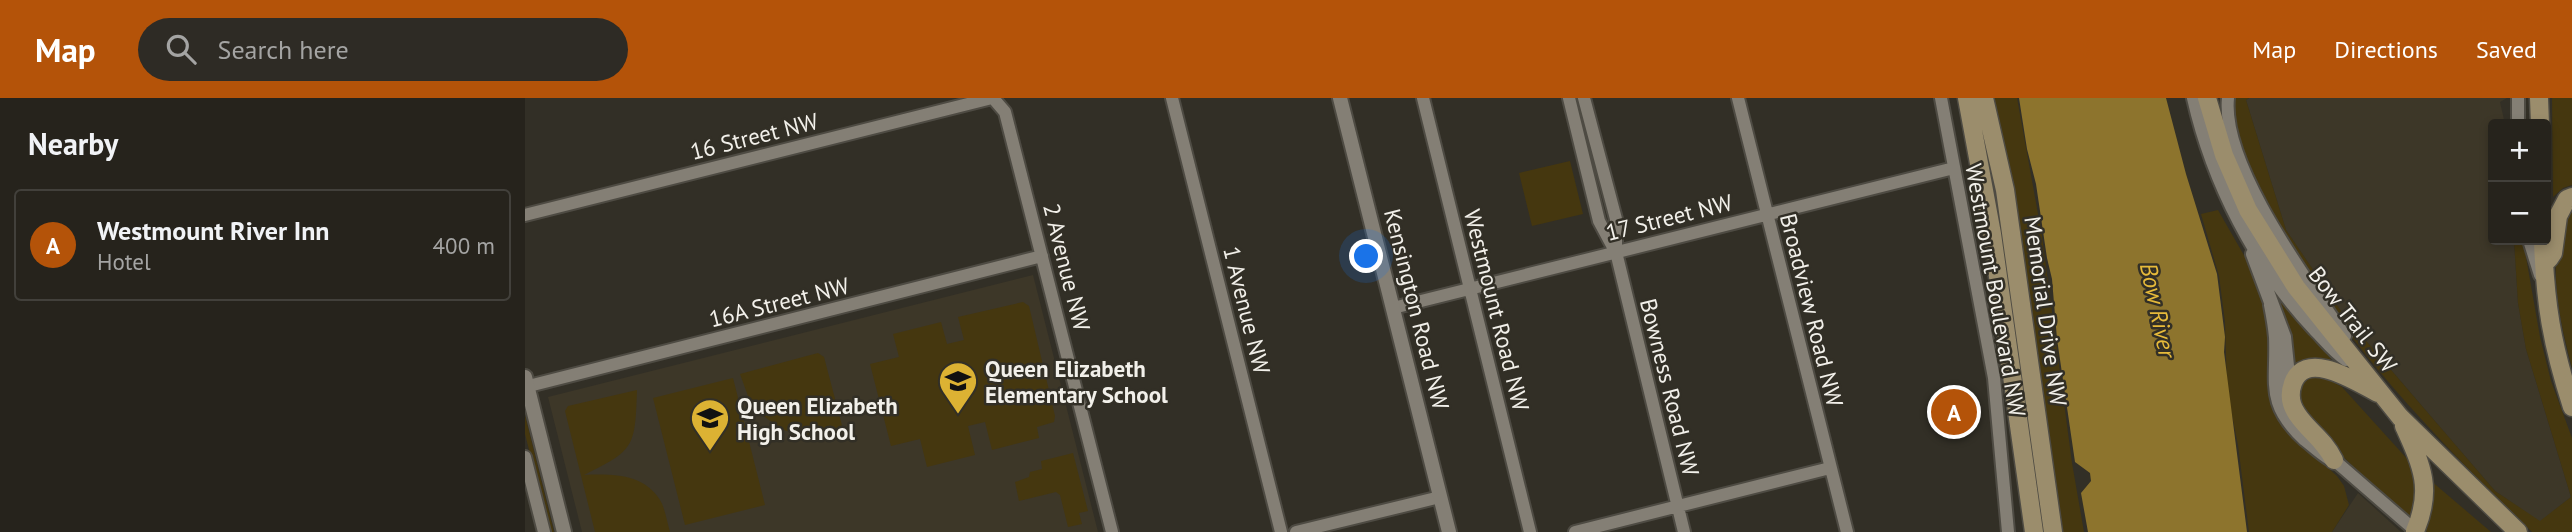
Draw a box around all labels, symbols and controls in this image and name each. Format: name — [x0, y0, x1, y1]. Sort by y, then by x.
search box — [138, 18, 628, 81]
text: Map — [35, 28, 96, 71]
icon: search — [162, 30, 200, 68]
text: Search here — [218, 33, 349, 66]
text: Map — [2252, 34, 2296, 65]
text: Directions — [2334, 34, 2438, 65]
text: Saved — [2476, 34, 2537, 65]
street label: 16 Street NW — [687, 106, 821, 166]
map controls — [2488, 119, 2551, 245]
button: + — [2488, 119, 2551, 182]
text: Nearby — [28, 124, 118, 163]
street label: Westmount Boulevard NW — [1959, 161, 2033, 419]
button: − — [2488, 182, 2551, 245]
street label: 17 Street NW — [1603, 187, 1735, 247]
street label: 2 Avenue NW — [1037, 200, 1097, 334]
street label: Kensington Road NW — [1378, 206, 1456, 412]
street label: Westmount Road NW — [1458, 206, 1536, 414]
street label: Broadview Road NW — [1774, 210, 1850, 410]
text: Westmount River Inn — [97, 214, 330, 247]
street label: Memorial Drive NW — [2018, 214, 2074, 408]
text: A — [46, 231, 60, 260]
text: 400 m — [433, 231, 495, 260]
your location — [1349, 239, 1383, 273]
street label: 1 Avenue NW — [1217, 243, 1277, 377]
text: Hotel — [97, 247, 151, 276]
water label: Bow River — [2133, 260, 2184, 362]
street label: Bow Trail SW — [2302, 260, 2404, 378]
street label: 16A Street NW — [706, 271, 852, 333]
street label: Bowness Road NW — [1634, 295, 1706, 479]
place label: Queen Elizabeth Elementary School — [985, 354, 1168, 409]
school or university icon: Queen Elizabeth Elementary School — [937, 360, 979, 415]
pin: A — [1931, 386, 1977, 438]
place label: Queen Elizabeth High School — [737, 391, 898, 446]
school or university icon: Queen Elizabeth High School — [689, 397, 731, 452]

